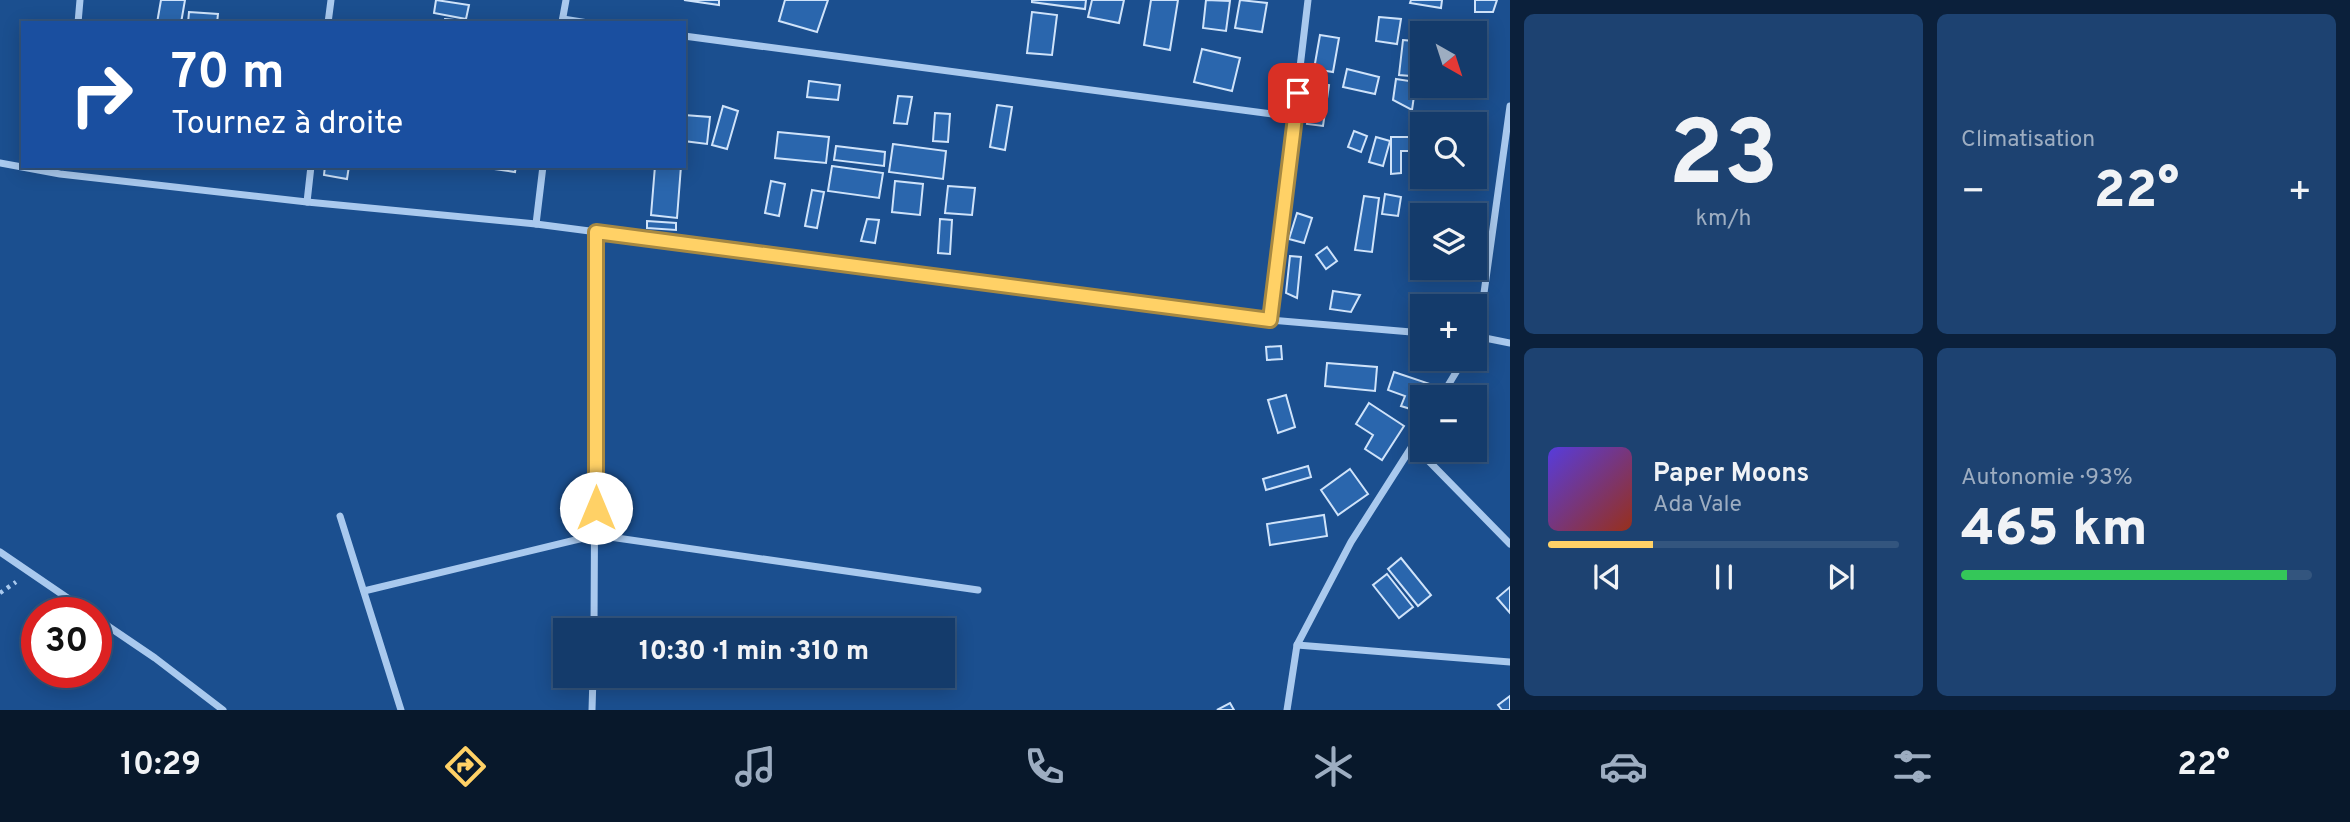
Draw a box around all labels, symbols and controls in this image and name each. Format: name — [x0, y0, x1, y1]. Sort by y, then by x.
north arrow — [1410, 21, 1488, 98]
map controls — [1410, 21, 1487, 462]
text: 70 m — [171, 44, 285, 106]
icon: right — [56, 49, 147, 140]
pin — [1268, 63, 1328, 123]
icon: arrive — [1279, 74, 1317, 112]
text: 23 — [1668, 102, 1779, 217]
text: Tournez à droite — [171, 105, 403, 145]
button: search — [1410, 112, 1487, 189]
text: Climatisation — [1961, 126, 2095, 155]
text: 22° — [2094, 160, 2179, 226]
text: − — [1961, 169, 1986, 218]
text: + — [2287, 169, 2312, 218]
button: layers — [1410, 203, 1487, 280]
text: km/h — [1696, 205, 1751, 234]
button: + — [1410, 294, 1487, 371]
button: − — [1410, 385, 1487, 462]
text: Paper Moons — [1653, 458, 1809, 491]
text: Autonomie · 93% — [1961, 464, 2133, 493]
position arrow — [559, 471, 633, 545]
text: Ada Vale — [1653, 491, 1742, 520]
text: 465 km — [1961, 498, 2148, 564]
icon: previous — [1588, 558, 1626, 596]
icon: pause — [1705, 558, 1743, 596]
icon: next — [1822, 558, 1860, 596]
speed limit sign: 30 — [21, 597, 112, 688]
text: 10:30 · 1 min · 310 m — [639, 636, 869, 669]
icon: directions — [441, 742, 490, 791]
icon: music — [731, 742, 780, 791]
icon: phone — [1020, 742, 1069, 791]
icon: climate — [1309, 742, 1358, 791]
icon: car — [1599, 742, 1648, 791]
icon: filters — [1888, 742, 1937, 791]
text: 10:29 — [120, 746, 201, 786]
text: 22° — [2177, 746, 2230, 786]

